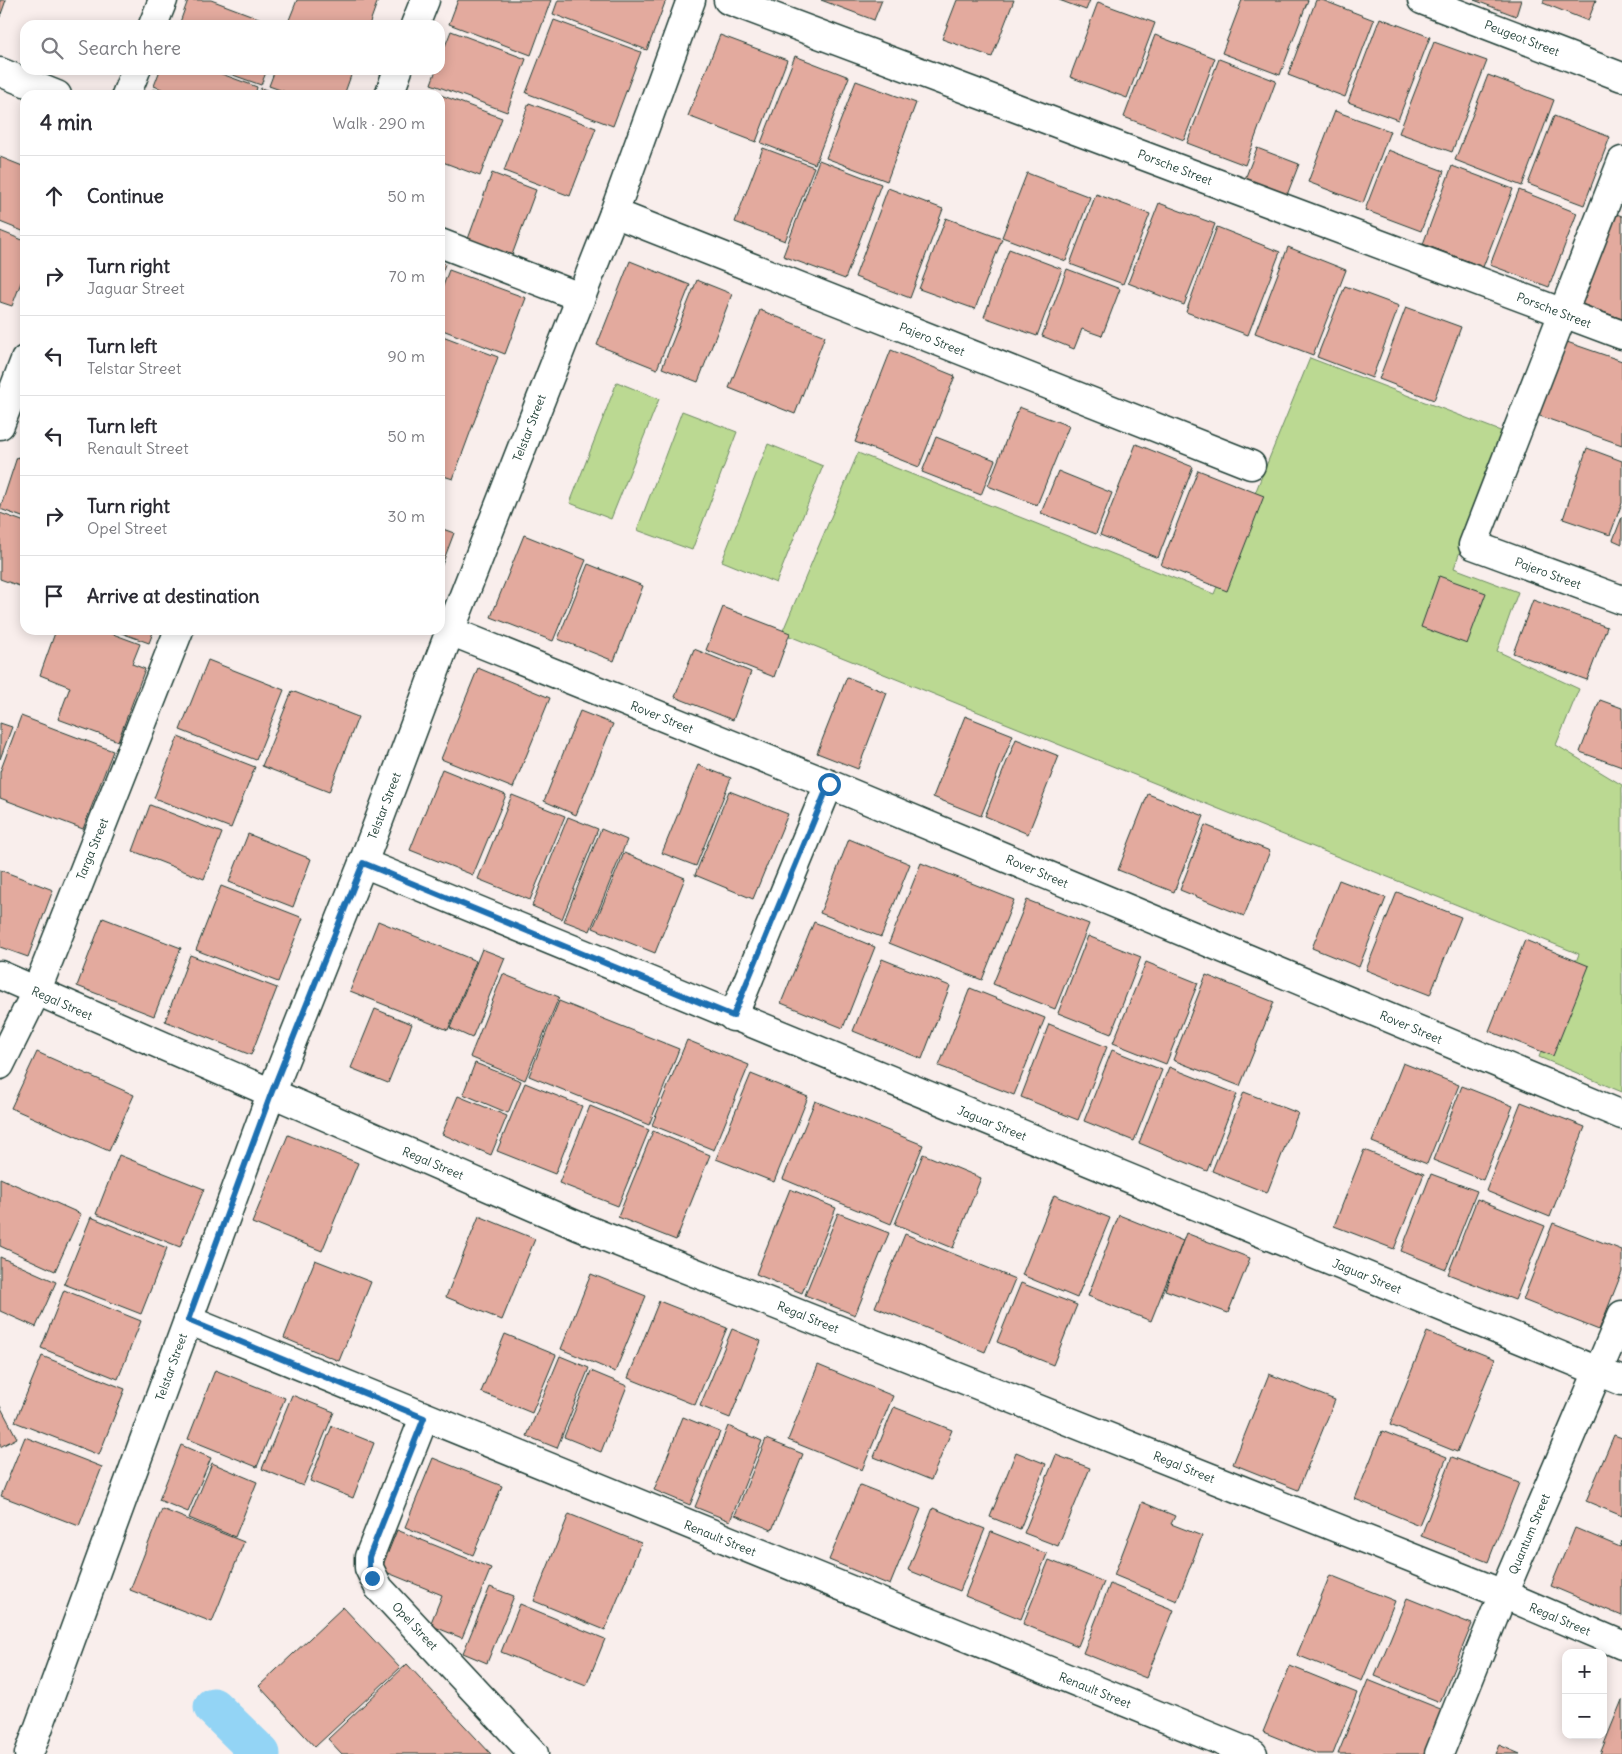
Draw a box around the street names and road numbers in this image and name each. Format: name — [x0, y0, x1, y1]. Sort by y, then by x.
street label: Peugeot Street — [1482, 17, 1562, 59]
street label: Porsche Street — [1136, 146, 1214, 188]
street label: Porsche Street — [1515, 289, 1593, 331]
street label: Pajero Street — [897, 319, 967, 359]
street label: Telstar Street — [509, 392, 549, 464]
street label: Pajero Street — [1513, 554, 1583, 592]
street label: Rover Street — [628, 698, 696, 736]
street label: Telstar Street — [364, 770, 404, 842]
street label: Targa Street — [73, 816, 111, 882]
street label: Rover Street — [1004, 851, 1070, 891]
street label: Regal Street — [29, 983, 95, 1023]
street label: Rover Street — [1378, 1007, 1444, 1047]
street label: Jaguar Street — [955, 1102, 1029, 1144]
street label: Regal Street — [400, 1143, 466, 1183]
street label: Jaguar Street — [1330, 1255, 1404, 1297]
street label: Regal Street — [775, 1298, 841, 1336]
street label: Telstar Street — [152, 1331, 190, 1403]
street label: Regal Street — [1151, 1448, 1217, 1486]
street label: Quantum Street — [1505, 1491, 1553, 1577]
street label: Renault Street — [682, 1517, 758, 1559]
street label: Opel Street — [389, 1599, 441, 1653]
street label: Regal Street — [1527, 1599, 1593, 1639]
street label: Renault Street — [1057, 1669, 1133, 1711]

